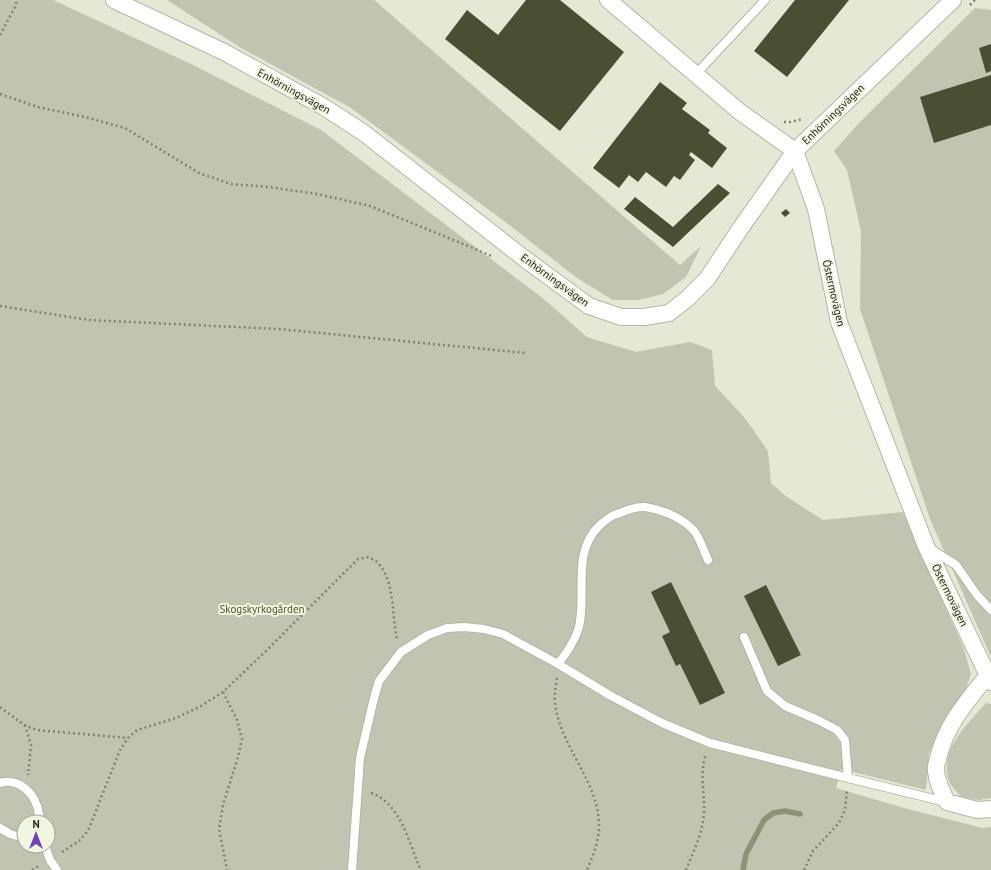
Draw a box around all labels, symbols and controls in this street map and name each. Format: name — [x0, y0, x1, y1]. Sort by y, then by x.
street label: Enhörningsvägen — [255, 65, 333, 117]
street label: Enhörningsvägen — [799, 81, 867, 147]
street label: Enhörningsvägen — [518, 250, 592, 310]
street label: Östermovägen — [820, 258, 848, 328]
street label: Östermovägen — [929, 561, 971, 629]
park label: Skogskyrkogården — [219, 602, 305, 616]
north arrow — [16, 814, 56, 854]
text: N — [32, 817, 40, 831]

